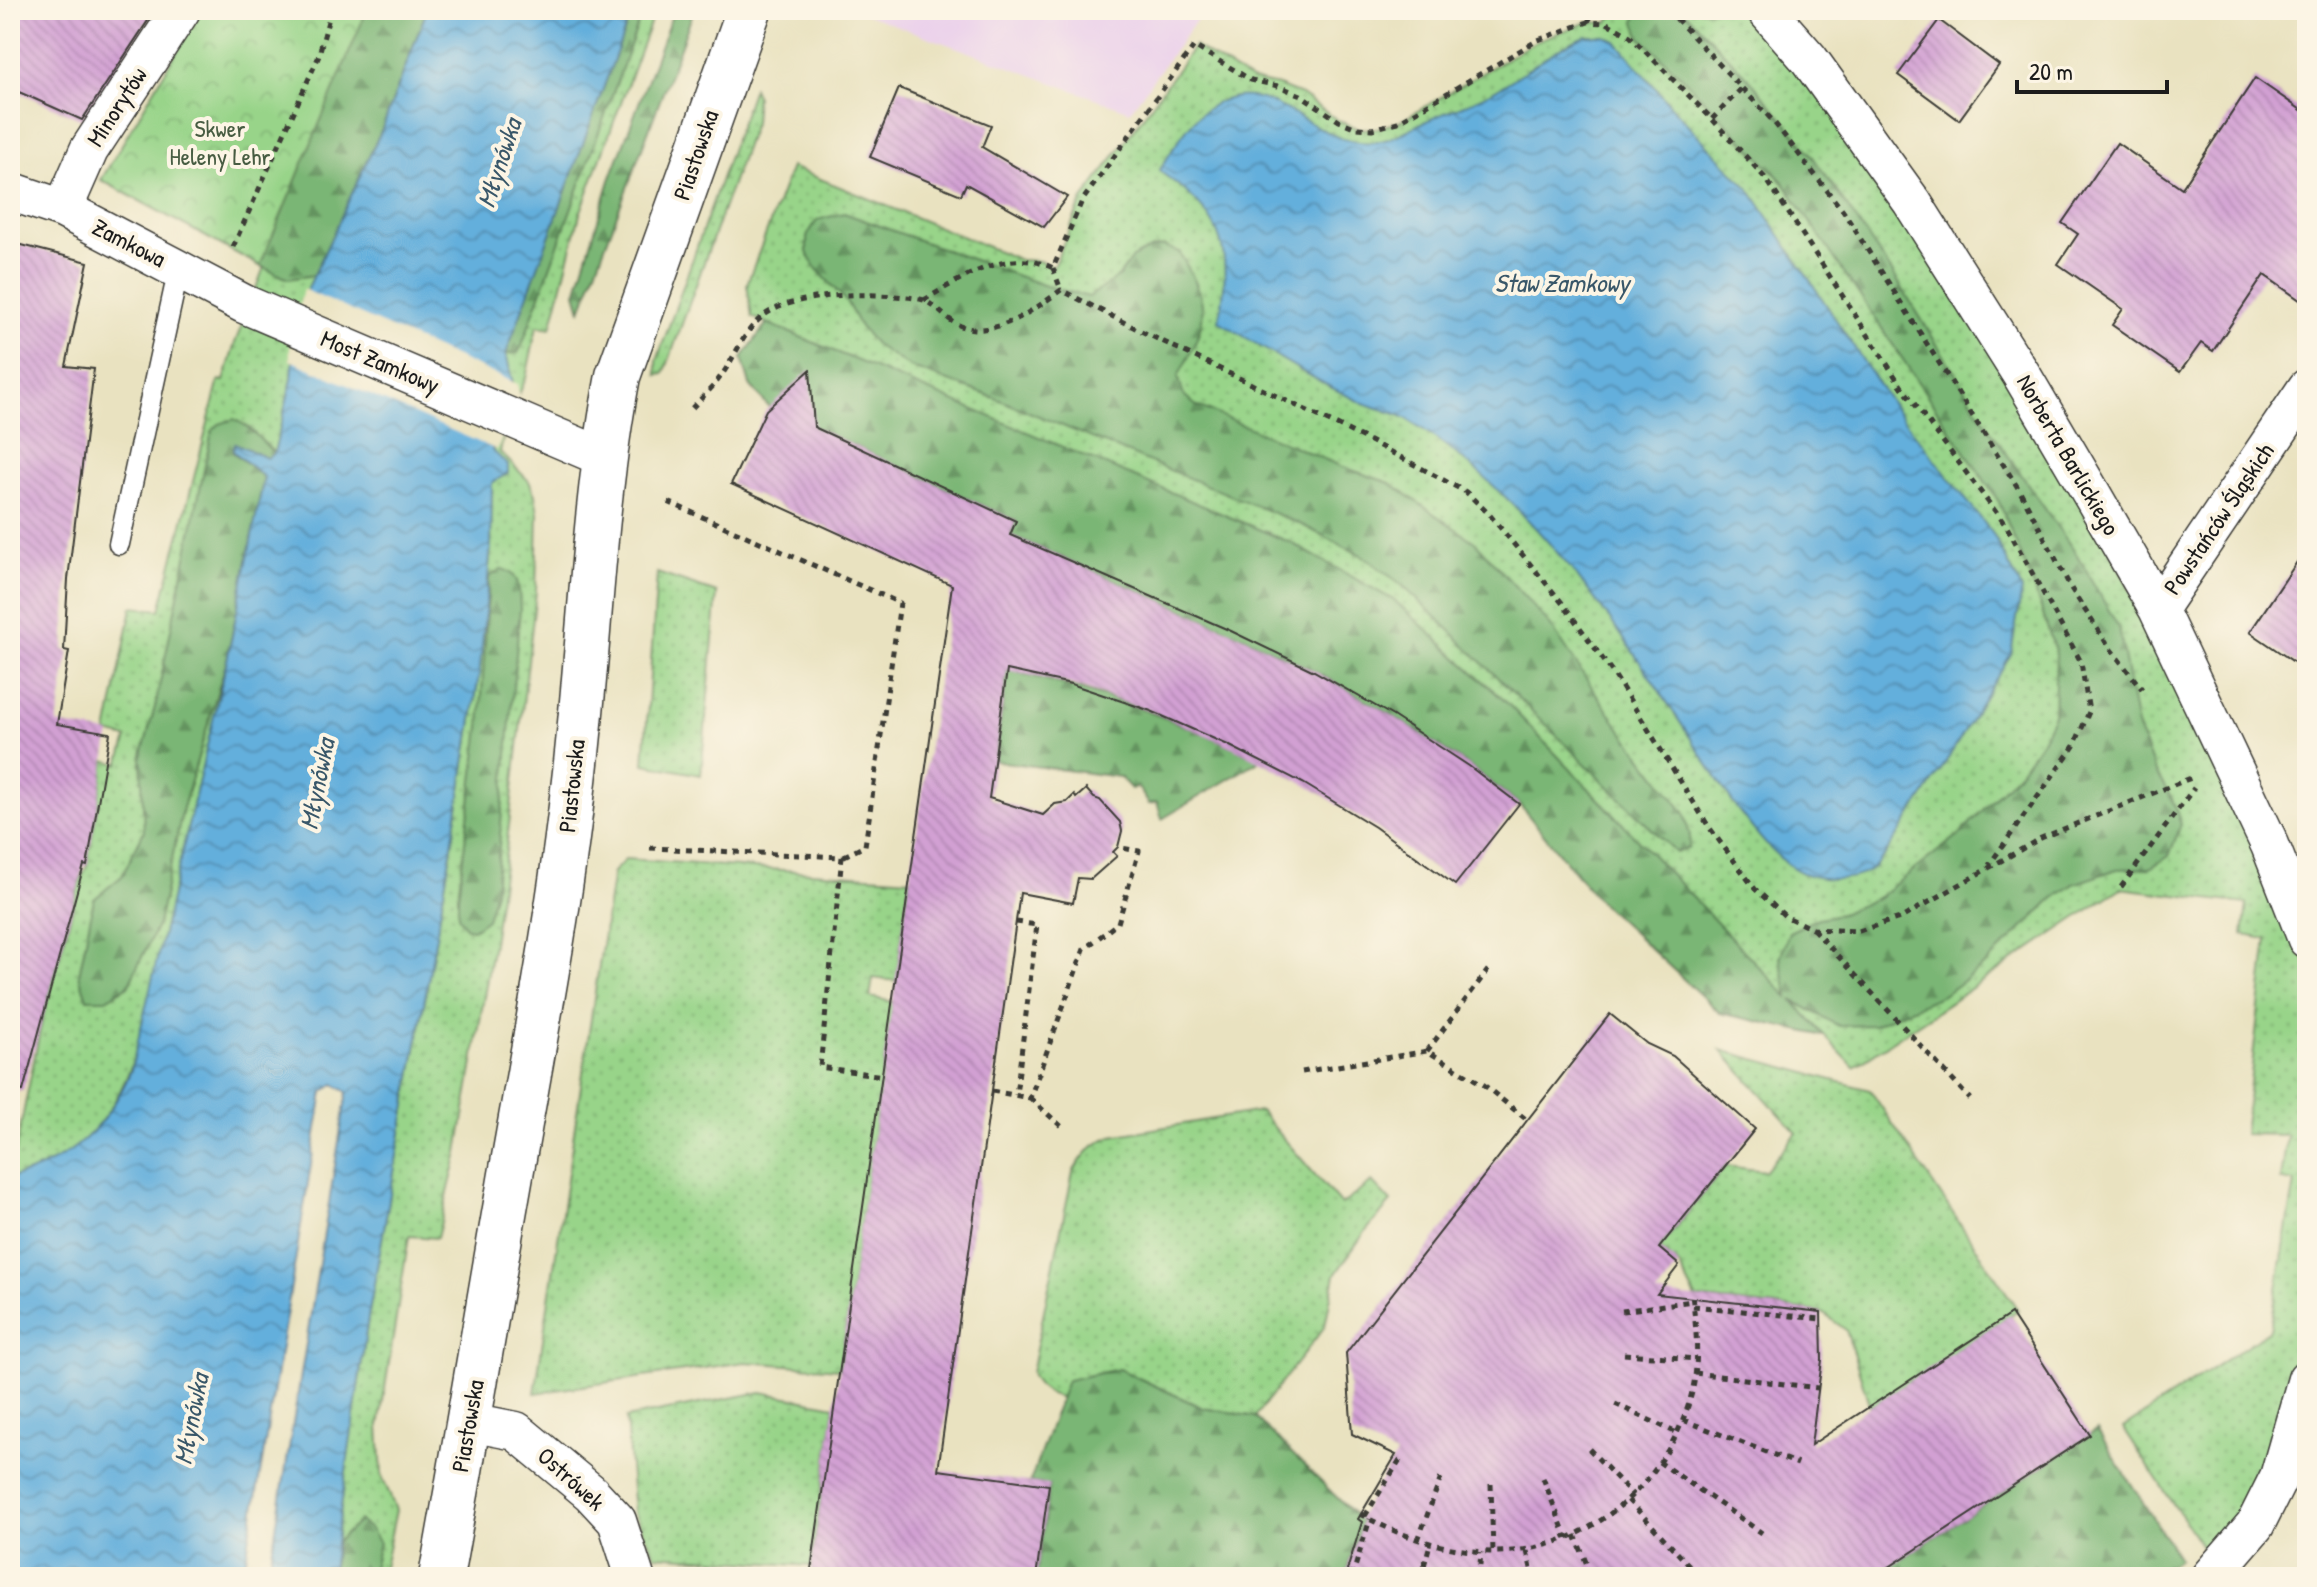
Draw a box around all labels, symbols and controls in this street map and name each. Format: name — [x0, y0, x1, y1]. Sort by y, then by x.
scale bar — [2017, 44, 2167, 94]
text: 20 m — [2029, 55, 2073, 87]
street label: Minorytów — [79, 61, 154, 152]
street label: Piastowska — [665, 105, 725, 204]
water label: Młynówka — [468, 111, 531, 212]
park label: Skwer Heleny Lehr — [169, 112, 271, 172]
street label: Zamkowa — [87, 210, 171, 274]
water label: Staw Zamkowy — [1495, 265, 1632, 301]
street label: Most Zamkowy — [316, 322, 445, 400]
street label: Norberta Barlickiego — [2010, 368, 2128, 541]
street label: Powstańców Śląskich — [2156, 436, 2281, 601]
water label: Młynówka — [291, 733, 344, 832]
street label: Piastowska — [550, 738, 592, 834]
water label: Młynówka — [165, 1368, 218, 1467]
street label: Piastowska — [443, 1377, 491, 1475]
street label: Ostrówek — [531, 1439, 612, 1517]

